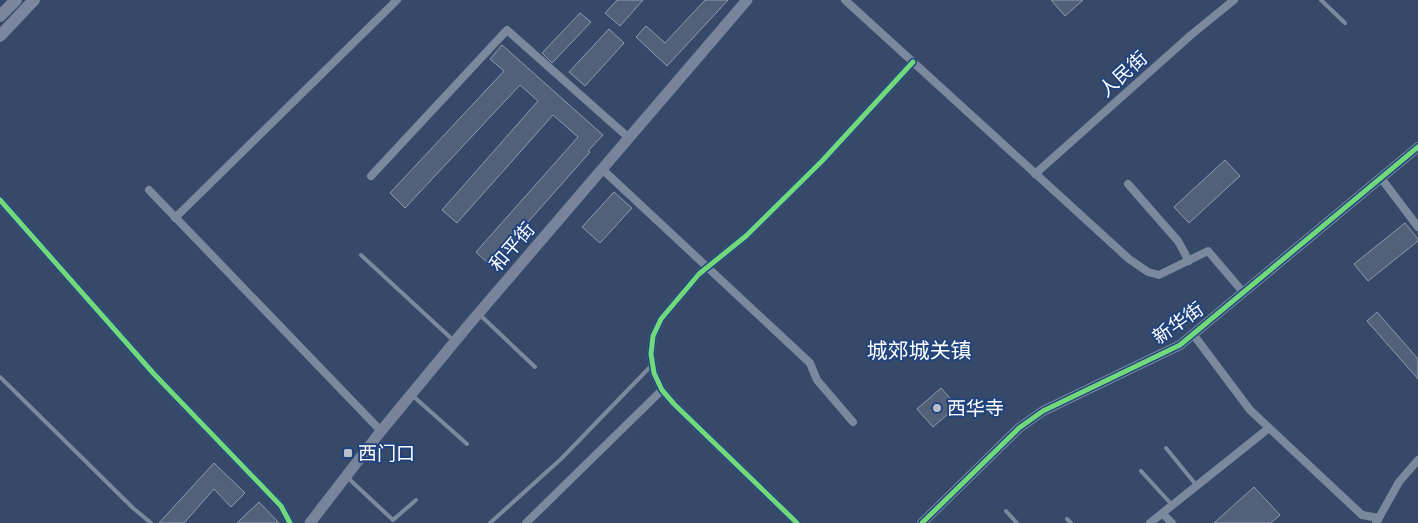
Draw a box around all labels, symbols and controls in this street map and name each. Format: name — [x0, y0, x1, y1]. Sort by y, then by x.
street label: 人民街 — [1094, 46, 1152, 102]
street label: 和平街 — [485, 218, 539, 276]
street label: 新华街 — [1148, 297, 1208, 349]
district label: 城郊城关镇 — [867, 338, 972, 363]
place label: 西华寺 — [947, 397, 1004, 420]
marker: 西华寺 — [931, 402, 943, 414]
place label: 西门口 — [358, 442, 415, 465]
marker: 西门口 — [342, 447, 354, 459]

